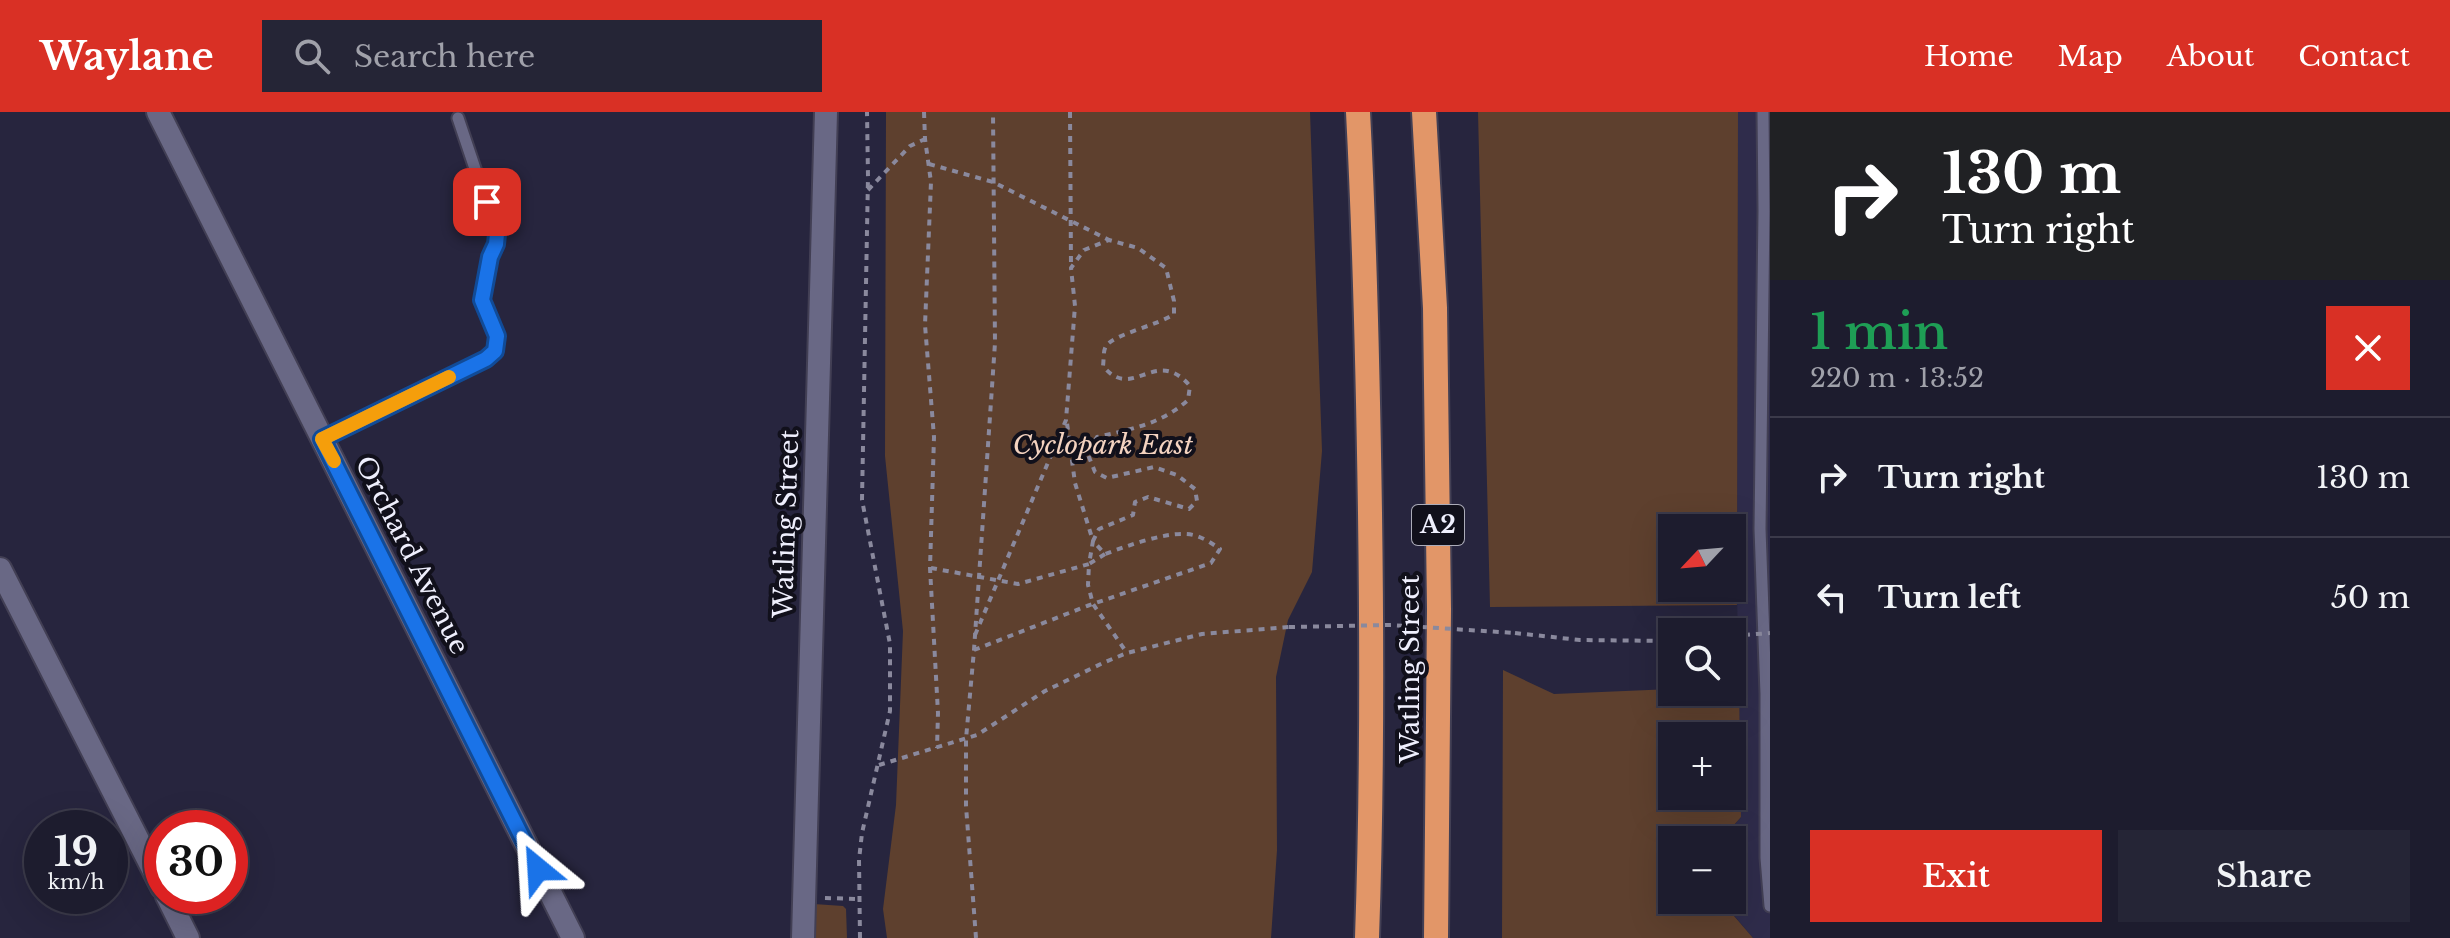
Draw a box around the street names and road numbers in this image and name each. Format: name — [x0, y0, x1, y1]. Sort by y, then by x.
street label: Watling Street — [767, 429, 805, 620]
street label: Orchard Avenue — [348, 451, 476, 659]
road number: A2 — [1412, 505, 1464, 545]
street label: Watling Street — [1394, 574, 1426, 764]

